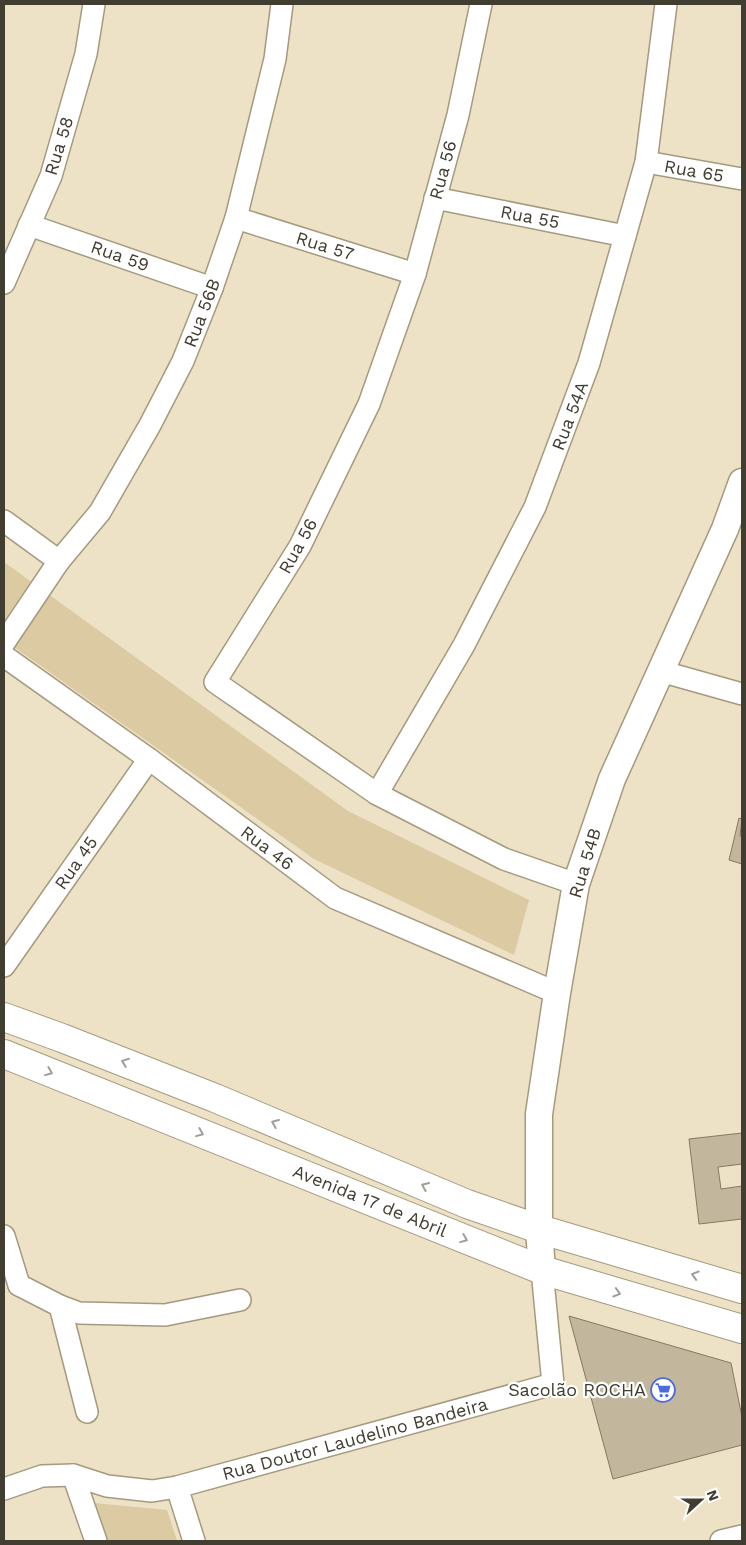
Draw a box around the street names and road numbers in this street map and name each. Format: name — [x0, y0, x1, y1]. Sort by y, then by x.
street label: Rua 58 — [40, 114, 77, 178]
street label: Rua 56 — [425, 138, 460, 202]
street label: Rua 65 — [663, 155, 726, 186]
street label: Rua 55 — [499, 201, 561, 233]
street label: Rua 57 — [294, 227, 357, 264]
street label: Rua 59 — [88, 236, 152, 275]
street label: Rua 56B — [179, 275, 224, 350]
street label: Rua 54A — [547, 378, 592, 453]
street label: Rua 56 — [274, 514, 321, 577]
street label: Rua 46 — [237, 821, 298, 874]
street label: Rua 54B — [564, 825, 605, 900]
street label: Rua 45 — [50, 832, 101, 893]
street label: Avenida 17 de Abril — [290, 1160, 451, 1241]
street label: Rua Doutor Laudelino Bandeira — [220, 1393, 490, 1484]

